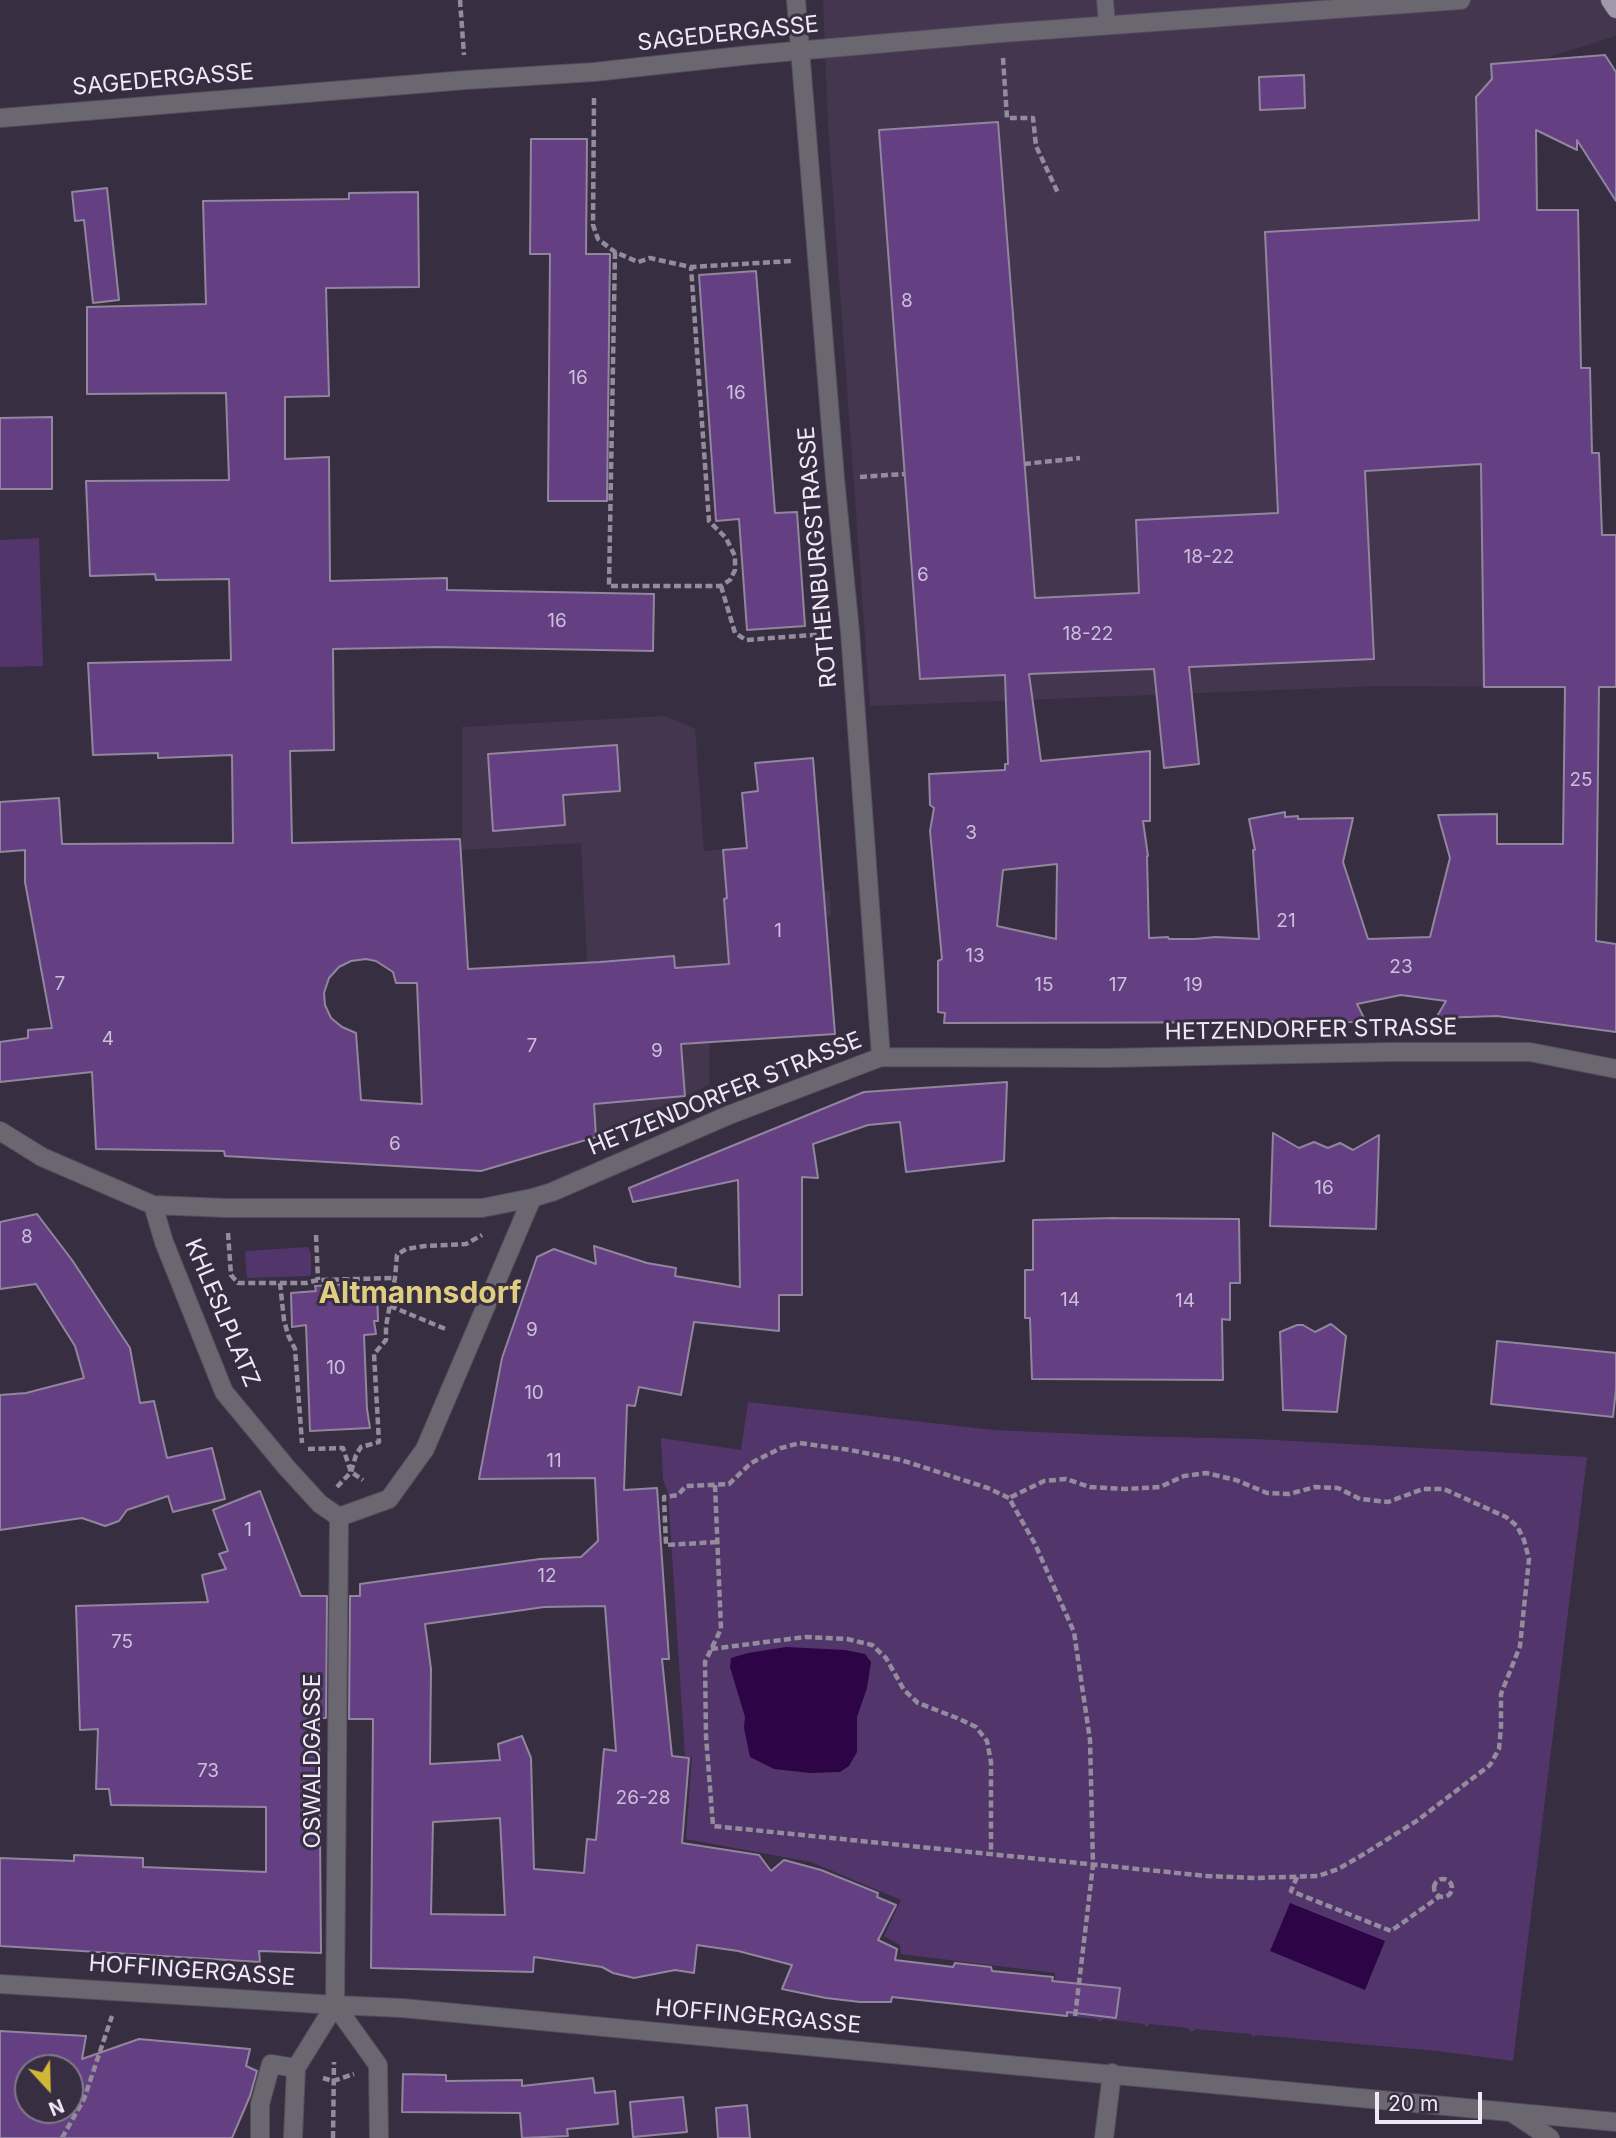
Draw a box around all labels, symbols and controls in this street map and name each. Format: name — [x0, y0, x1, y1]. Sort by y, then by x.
street label: SAGEDERGASSE — [636, 11, 820, 57]
street label: SAGEDERGASSE — [71, 58, 255, 102]
house number: 8 — [901, 290, 913, 312]
house number: 16 — [568, 367, 588, 389]
house number: 16 — [726, 382, 746, 404]
street label: ROTHENBURGSTRASSE — [793, 425, 843, 689]
house number: 18-22 — [1184, 546, 1234, 568]
house number: 6 — [917, 564, 929, 586]
house number: 16 — [547, 610, 567, 632]
house number: 18-22 — [1063, 623, 1113, 645]
house number: 25 — [1569, 769, 1593, 791]
house number: 3 — [965, 822, 977, 844]
house number: 21 — [1276, 910, 1296, 932]
house number: 1 — [774, 920, 782, 942]
house number: 13 — [965, 945, 985, 967]
house number: 23 — [1389, 956, 1413, 978]
house number: 7 — [55, 973, 65, 995]
house number: 15 — [1034, 974, 1054, 996]
house number: 17 — [1109, 974, 1127, 996]
house number: 19 — [1183, 974, 1203, 996]
street label: HETZENDORFER STRASSE — [1164, 1014, 1458, 1046]
street label: HETZENDORFER STRASSE — [584, 1026, 866, 1162]
house number: 4 — [102, 1028, 114, 1050]
house number: 7 — [527, 1035, 537, 1057]
house number: 9 — [651, 1040, 663, 1062]
house number: 6 — [389, 1133, 401, 1155]
house number: 16 — [1314, 1177, 1334, 1199]
house number: 8 — [21, 1226, 33, 1248]
street label: KHLESLPLATZ — [178, 1235, 266, 1391]
district label: Altmannsdorf — [319, 1276, 521, 1312]
house number: 14 — [1060, 1289, 1080, 1311]
house number: 14 — [1175, 1290, 1195, 1312]
house number: 9 — [526, 1319, 538, 1341]
house number: 10 — [326, 1357, 346, 1379]
house number: 10 — [524, 1382, 544, 1404]
house number: 11 — [546, 1450, 562, 1472]
house number: 1 — [244, 1519, 252, 1541]
house number: 12 — [537, 1565, 557, 1587]
house number: 75 — [111, 1631, 133, 1653]
street label: OSWALDGASSE — [299, 1673, 327, 1849]
house number: 73 — [197, 1760, 219, 1782]
house number: 26-28 — [616, 1787, 670, 1809]
street label: HOFFINGERGASSE — [88, 1950, 296, 1992]
street label: HOFFINGERGASSE — [654, 1994, 862, 2040]
north arrow — [14, 2054, 84, 2124]
scale bar — [1378, 2078, 1485, 2122]
text: 20 m — [1388, 2091, 1438, 2116]
text: N — [45, 2094, 67, 2120]

